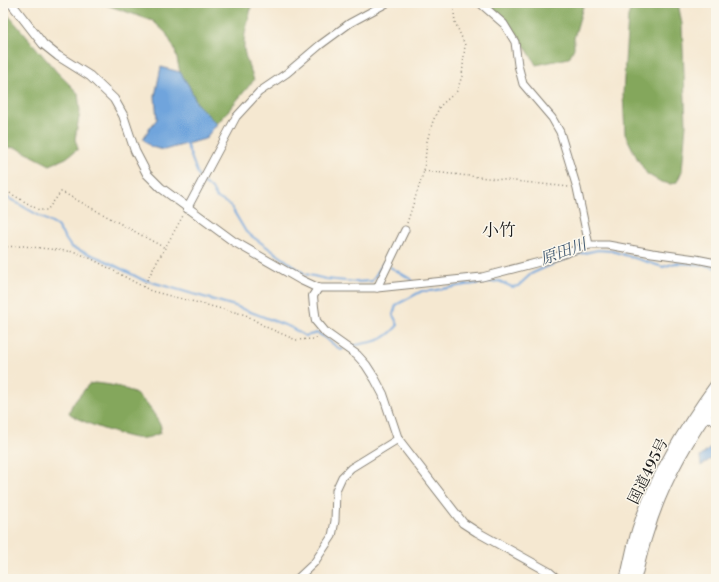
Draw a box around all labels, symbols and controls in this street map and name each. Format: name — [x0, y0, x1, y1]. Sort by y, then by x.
district label: 小竹 — [482, 220, 516, 242]
water label: 原田川 — [537, 234, 591, 270]
street label: 国道495号 — [624, 435, 673, 507]

